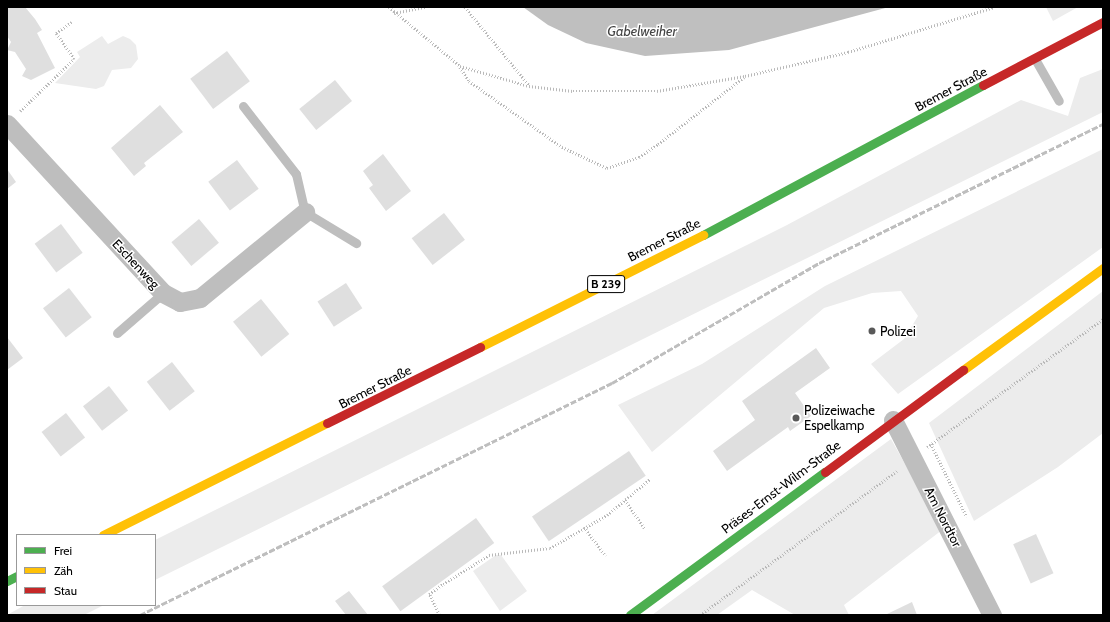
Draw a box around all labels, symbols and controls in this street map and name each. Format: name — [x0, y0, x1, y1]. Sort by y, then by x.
water label: Gabelweiher — [607, 23, 677, 39]
street label: Bremer Straße — [912, 63, 990, 115]
street label: Bremer Straße — [625, 215, 703, 265]
street label: Eschenweg — [109, 236, 163, 292]
road number: B 239 — [587, 274, 625, 294]
place label: Polizei — [880, 323, 916, 339]
marker: Polizei — [867, 326, 877, 336]
street label: Bremer Straße — [336, 362, 414, 412]
place label: Polizeiwache Espelkamp — [804, 403, 875, 434]
marker: Polizeiwache Espelkamp — [791, 413, 801, 423]
street label: Präses-Ernst-Wilm-Straße — [718, 437, 844, 537]
street label: Am Nordtor — [921, 484, 965, 550]
legend — [16, 534, 156, 606]
text: Frei — [54, 543, 72, 558]
text: Zäh — [54, 563, 73, 578]
text: Stau — [54, 583, 77, 598]

